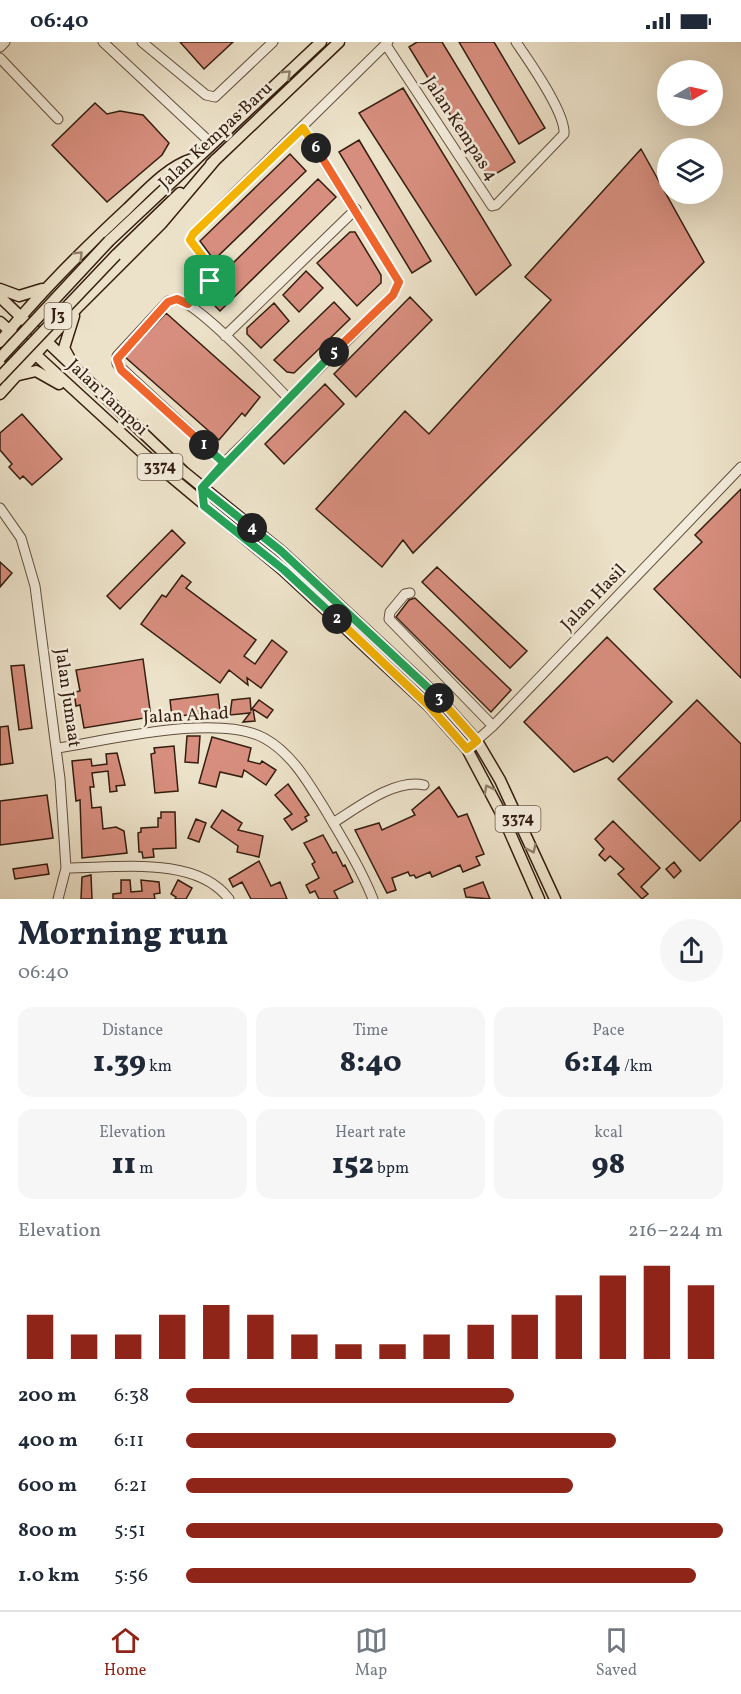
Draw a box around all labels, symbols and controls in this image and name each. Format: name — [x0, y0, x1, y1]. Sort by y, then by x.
text: 06:40 — [30, 6, 88, 37]
north arrow — [657, 60, 723, 126]
map controls — [657, 60, 723, 204]
one-way arrow — [279, 71, 290, 82]
street label: Jalan Kempas 4 — [417, 72, 503, 186]
street label: Jalan Kempas Baru — [153, 76, 279, 196]
pin: 6 — [301, 133, 331, 163]
text: 6 — [312, 137, 320, 159]
button: layers — [657, 138, 723, 204]
one-way arrow — [71, 252, 82, 263]
pin — [184, 255, 235, 306]
icon: arrive — [193, 264, 226, 297]
road number: J3 — [44, 303, 72, 329]
pin: 5 — [319, 337, 349, 367]
text: 5 — [330, 341, 338, 363]
street label: Jalan Tampoi — [61, 354, 153, 442]
pin: 1 — [189, 430, 219, 460]
text: 1 — [201, 434, 207, 456]
road number: 3374 — [138, 454, 182, 480]
pin: 4 — [237, 513, 267, 543]
text: 4 — [247, 517, 257, 539]
street label: Jalan Hasil — [556, 559, 632, 637]
pin: 2 — [322, 604, 352, 634]
text: 2 — [333, 608, 341, 630]
street label: Jalan Jumaat — [48, 647, 86, 749]
pin: 3 — [424, 683, 454, 713]
text: 3 — [435, 687, 443, 709]
street label: Jalan Ahad — [142, 701, 230, 731]
one-way arrow — [484, 785, 495, 795]
road number: 3374 — [496, 806, 540, 832]
one-way arrow — [525, 842, 537, 853]
text: Morning run — [18, 913, 228, 959]
button: share — [660, 919, 723, 982]
text: 06:40 — [18, 959, 69, 987]
text: Distance — [102, 1020, 163, 1042]
text: Time — [353, 1020, 388, 1042]
text: Pace — [592, 1020, 625, 1042]
text: 1.39 — [93, 1042, 146, 1084]
text: 8:40 — [339, 1042, 402, 1084]
text: 6:14 — [564, 1042, 621, 1084]
text: km — [146, 1056, 172, 1078]
text: /km — [621, 1056, 653, 1078]
text: Elevation — [99, 1122, 166, 1144]
text: Heart rate — [335, 1122, 406, 1144]
text: kcal — [594, 1122, 623, 1144]
text: 11 — [112, 1144, 136, 1186]
text: 152 — [332, 1144, 374, 1186]
text: 98 — [592, 1144, 625, 1186]
text: m — [136, 1158, 153, 1180]
text: bpm — [374, 1158, 409, 1180]
text: Elevation — [18, 1217, 101, 1245]
text: 216–224 m — [628, 1217, 723, 1245]
text: 200 m — [18, 1382, 76, 1410]
text: 6:38 — [114, 1382, 149, 1410]
text: 400 m — [18, 1427, 78, 1455]
text: 6:11 — [114, 1427, 144, 1455]
text: 600 m — [18, 1472, 77, 1500]
text: 6:21 — [114, 1472, 147, 1500]
text: 800 m — [18, 1517, 77, 1545]
text: 5:51 — [114, 1517, 146, 1545]
text: 1.0 km — [18, 1562, 80, 1590]
text: 5:56 — [114, 1562, 148, 1590]
tab: Home — [104, 1624, 146, 1682]
tab: Map — [355, 1624, 388, 1682]
tab: Saved — [596, 1624, 637, 1682]

